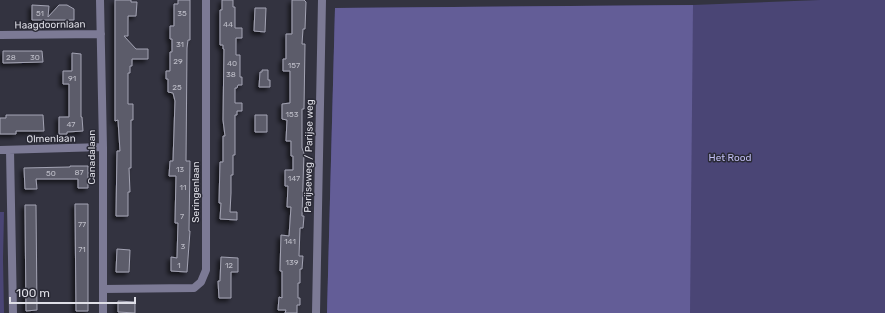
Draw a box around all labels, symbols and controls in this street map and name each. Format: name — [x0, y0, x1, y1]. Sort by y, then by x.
house number: 51 — [36, 9, 44, 18]
house number: 35 — [177, 9, 187, 18]
street label: Haagdoornlaan — [14, 18, 86, 32]
house number: 44 — [223, 20, 233, 29]
house number: 31 — [176, 40, 184, 49]
house number: 28 — [6, 53, 16, 62]
house number: 30 — [30, 53, 40, 62]
house number: 29 — [173, 57, 183, 66]
house number: 40 — [227, 59, 237, 68]
house number: 157 — [288, 61, 300, 70]
house number: 38 — [226, 70, 236, 79]
house number: 91 — [68, 74, 76, 83]
house number: 25 — [172, 83, 182, 92]
street label: Parijseweg / Parijse weg — [302, 99, 316, 213]
house number: 153 — [286, 110, 299, 119]
house number: 47 — [67, 120, 75, 129]
street label: Canadalaan — [86, 130, 98, 184]
street label: Olmenlaan — [26, 133, 76, 145]
park label: Het Rood — [709, 152, 752, 164]
street label: Seringenlaan — [190, 161, 202, 223]
house number: 13 — [176, 165, 184, 174]
house number: 87 — [74, 168, 84, 177]
house number: 50 — [46, 169, 56, 178]
house number: 147 — [288, 174, 300, 183]
house number: 11 — [180, 183, 186, 192]
house number: 7 — [180, 212, 184, 221]
house number: 77 — [78, 220, 86, 229]
house number: 141 — [284, 237, 296, 246]
house number: 3 — [181, 242, 186, 251]
house number: 71 — [78, 245, 86, 254]
house number: 139 — [286, 258, 299, 267]
house number: 1 — [177, 261, 181, 270]
house number: 12 — [225, 261, 233, 270]
scale bar — [10, 279, 135, 305]
text: 100 m — [16, 286, 50, 300]

